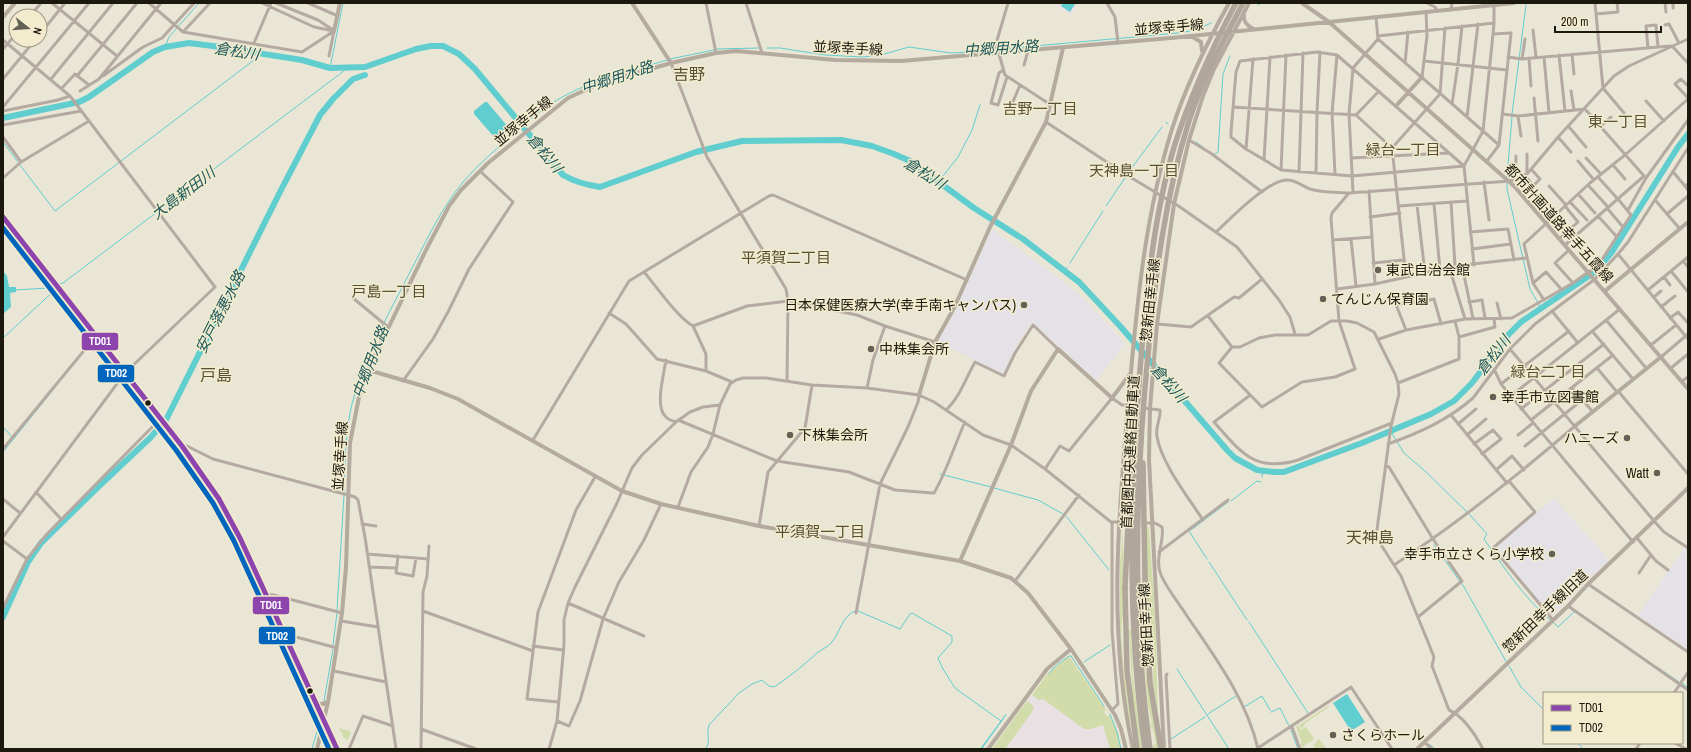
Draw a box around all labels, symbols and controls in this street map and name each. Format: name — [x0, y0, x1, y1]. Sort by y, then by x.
north arrow — [8, 8, 48, 48]
scale bar — [1555, 8, 1661, 34]
text: 200 m — [1561, 14, 1588, 30]
street label: 並塚幸手線 — [1133, 15, 1205, 39]
text: N — [30, 26, 45, 36]
water label: 中郷用水路 — [963, 35, 1041, 61]
water label: 倉松川 — [213, 37, 263, 65]
street label: 並塚幸手線 — [813, 37, 883, 59]
water label: 中郷用水路 — [578, 55, 658, 99]
district label: 吉野 — [673, 63, 705, 85]
street label: 並塚幸手線 — [490, 92, 556, 150]
district label: 吉野一丁目 — [1002, 98, 1078, 119]
district label: 東一丁目 — [1588, 111, 1648, 132]
water label: 倉松川 — [522, 129, 569, 179]
district label: 緑台一丁目 — [1365, 139, 1441, 160]
water label: 倉松川 — [900, 152, 951, 195]
district label: 天神島一丁目 — [1089, 160, 1179, 181]
street label: 都市計画道路幸手五霞線 — [1501, 160, 1617, 286]
water label: 大島新田川 — [147, 161, 221, 224]
district label: 平須賀二丁目 — [741, 247, 831, 268]
street label: 惣新田幸手線 — [1137, 257, 1163, 343]
place label: 東武自治会館 — [1386, 261, 1470, 279]
water label: 安戸落悪水路 — [190, 265, 251, 357]
marker: 東武自治会館 — [1373, 265, 1383, 275]
district label: 戸島一丁目 — [351, 281, 427, 302]
place label: てんじん保育園 — [1331, 290, 1429, 308]
marker: てんじん保育園 — [1318, 294, 1328, 304]
place label: 日本保健医療大学(幸手南キャンパス) — [784, 296, 1016, 314]
marker: 日本保健医療大学(幸手南キャンパス) — [1019, 300, 1029, 310]
water label: 中郷用水路 — [347, 321, 394, 401]
water label: 倉松川 — [1471, 329, 1516, 379]
line badge: TD01 — [81, 332, 119, 351]
text: TD01 — [89, 334, 111, 348]
place label: 中株集会所 — [879, 340, 949, 358]
marker: 中株集会所 — [866, 344, 876, 354]
water label: 倉松川 — [1146, 359, 1193, 408]
district label: 緑台二丁目 — [1510, 361, 1586, 382]
line badge: TD02 — [97, 364, 135, 383]
district label: 戸島 — [200, 364, 232, 386]
text: TD02 — [105, 366, 127, 380]
street label: 首都圏中央連絡自動車道 — [1117, 375, 1143, 529]
place label: 幸手市立図書館 — [1501, 388, 1599, 406]
marker: 幸手市立図書館 — [1488, 392, 1498, 402]
unlabelled marker — [143, 398, 153, 408]
street label: 並塚幸手線 — [329, 420, 351, 492]
place label: 下株集会所 — [798, 426, 868, 444]
place label: ハニーズ — [1564, 429, 1619, 447]
marker: 下株集会所 — [785, 430, 795, 440]
marker: ハニーズ — [1622, 433, 1632, 443]
place label: Watt — [1626, 464, 1649, 482]
marker: Watt — [1652, 468, 1662, 478]
district label: 平須賀一丁目 — [775, 521, 865, 542]
district label: 天神島 — [1346, 526, 1394, 548]
place label: 幸手市立さくら小学校 — [1404, 545, 1544, 563]
marker: 幸手市立さくら小学校 — [1547, 549, 1557, 559]
street label: 惣新田幸手線旧道 — [1498, 566, 1592, 656]
street label: 惣新田幸手線 — [1135, 583, 1157, 667]
line badge: TD01 — [252, 596, 290, 615]
text: TD01 — [260, 598, 282, 612]
line badge: TD02 — [258, 626, 296, 645]
text: TD02 — [266, 629, 288, 643]
unlabelled marker — [305, 686, 315, 696]
legend — [1543, 692, 1683, 744]
text: TD01 — [1579, 700, 1604, 716]
text: TD02 — [1579, 720, 1603, 736]
place label: さくらホール — [1341, 726, 1425, 744]
marker: さくらホール — [1328, 730, 1338, 740]

